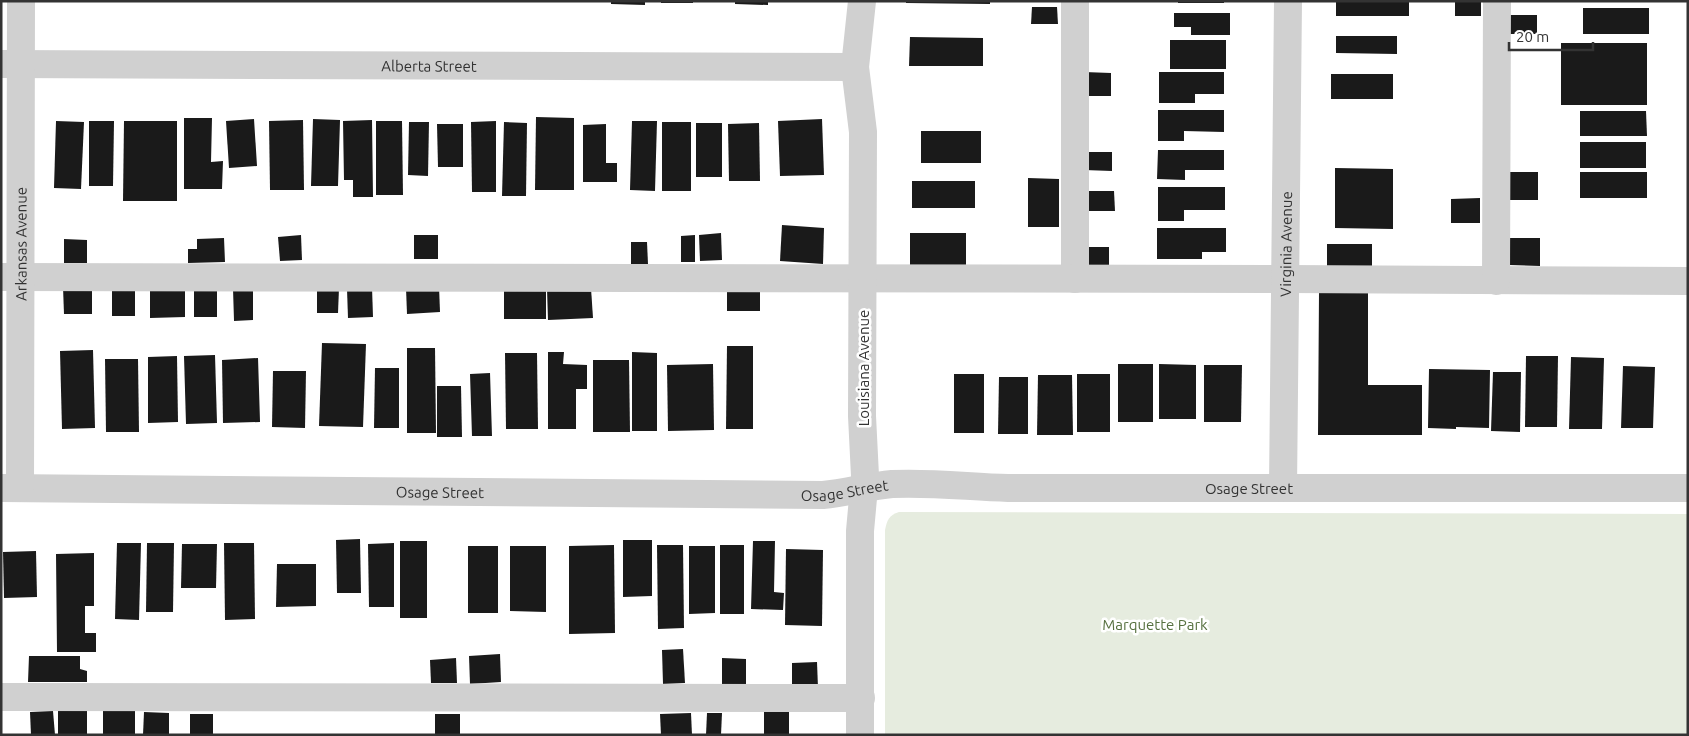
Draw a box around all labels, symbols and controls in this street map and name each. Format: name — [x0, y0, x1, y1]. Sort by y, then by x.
scale bar — [1509, 20, 1593, 52]
text: 20 m — [1516, 28, 1549, 45]
street label: Alberta Street — [381, 57, 477, 74]
street label: Arkansas Avenue — [12, 187, 29, 301]
street label: Virginia Avenue — [1276, 191, 1295, 297]
street label: Louisiana Avenue — [855, 310, 872, 426]
street label: Osage Street — [801, 476, 889, 504]
street label: Osage Street — [1205, 480, 1293, 497]
street label: Osage Street — [396, 483, 484, 501]
park label: Marquette Park — [1102, 616, 1208, 633]

